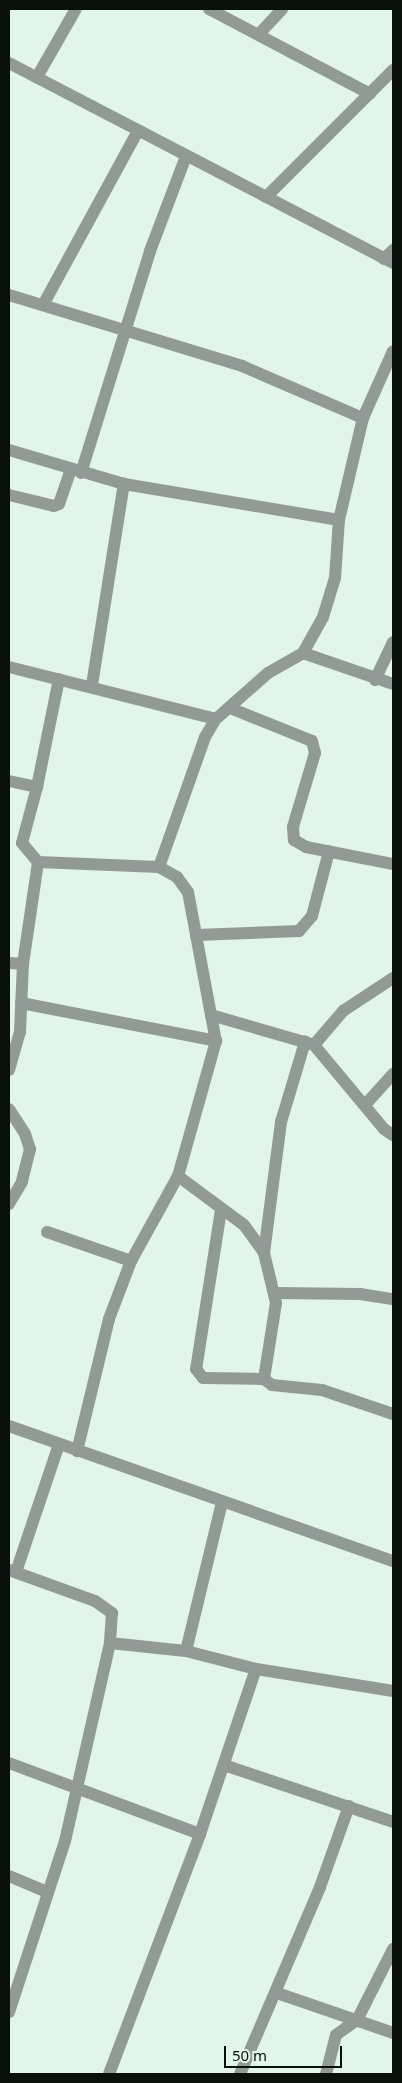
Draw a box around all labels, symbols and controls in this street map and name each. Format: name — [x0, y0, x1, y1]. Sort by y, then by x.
scale bar — [227, 2036, 344, 2068]
text: 50 m — [232, 2045, 267, 2065]

